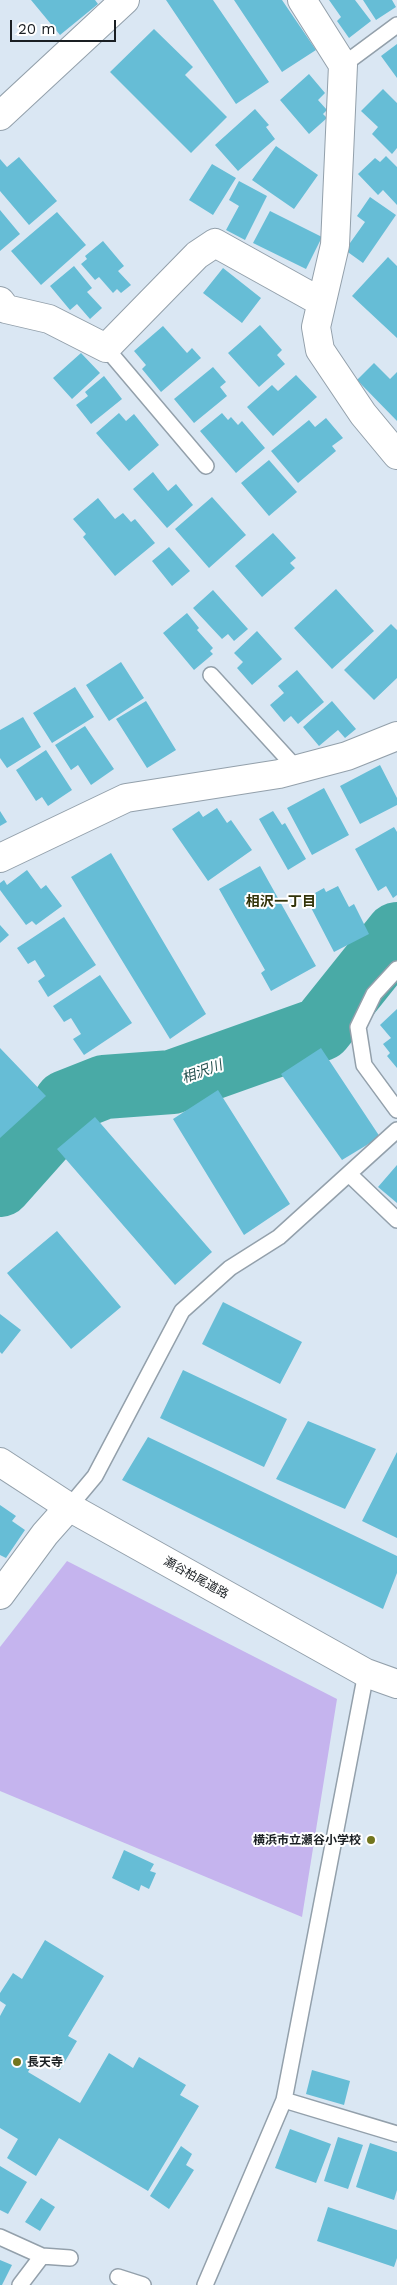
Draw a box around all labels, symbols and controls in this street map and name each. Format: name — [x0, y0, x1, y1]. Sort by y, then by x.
scale bar — [12, 10, 119, 42]
text: 20 m — [18, 20, 56, 38]
district label: 相沢一丁目 — [246, 894, 316, 910]
water label: 相沢川 — [179, 1057, 225, 1087]
street label: 瀬谷柏尾道路 — [161, 1554, 231, 1602]
place label: 横浜市立瀬谷小学校 — [253, 1833, 361, 1847]
marker: 横浜市立瀬谷小学校 — [365, 1834, 377, 1846]
place label: 長天寺 — [27, 2055, 63, 2069]
marker: 長天寺 — [11, 2056, 23, 2068]

